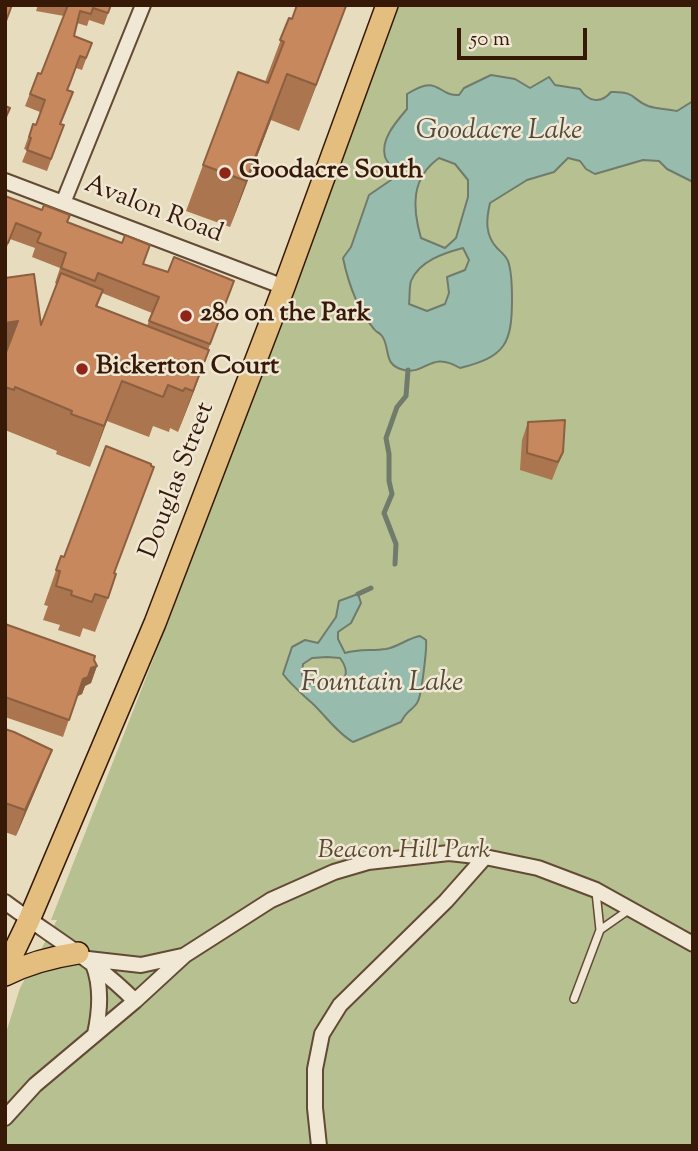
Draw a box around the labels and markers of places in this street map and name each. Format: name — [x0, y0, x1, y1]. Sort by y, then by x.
place label: Goodacre South — [239, 157, 423, 189]
marker: Goodacre South — [217, 165, 233, 181]
place label: 280 on the Park — [200, 300, 371, 332]
marker: 280 on the Park — [178, 308, 194, 324]
place label: Bickerton Court — [96, 353, 279, 385]
marker: Bickerton Court — [74, 361, 90, 377]

